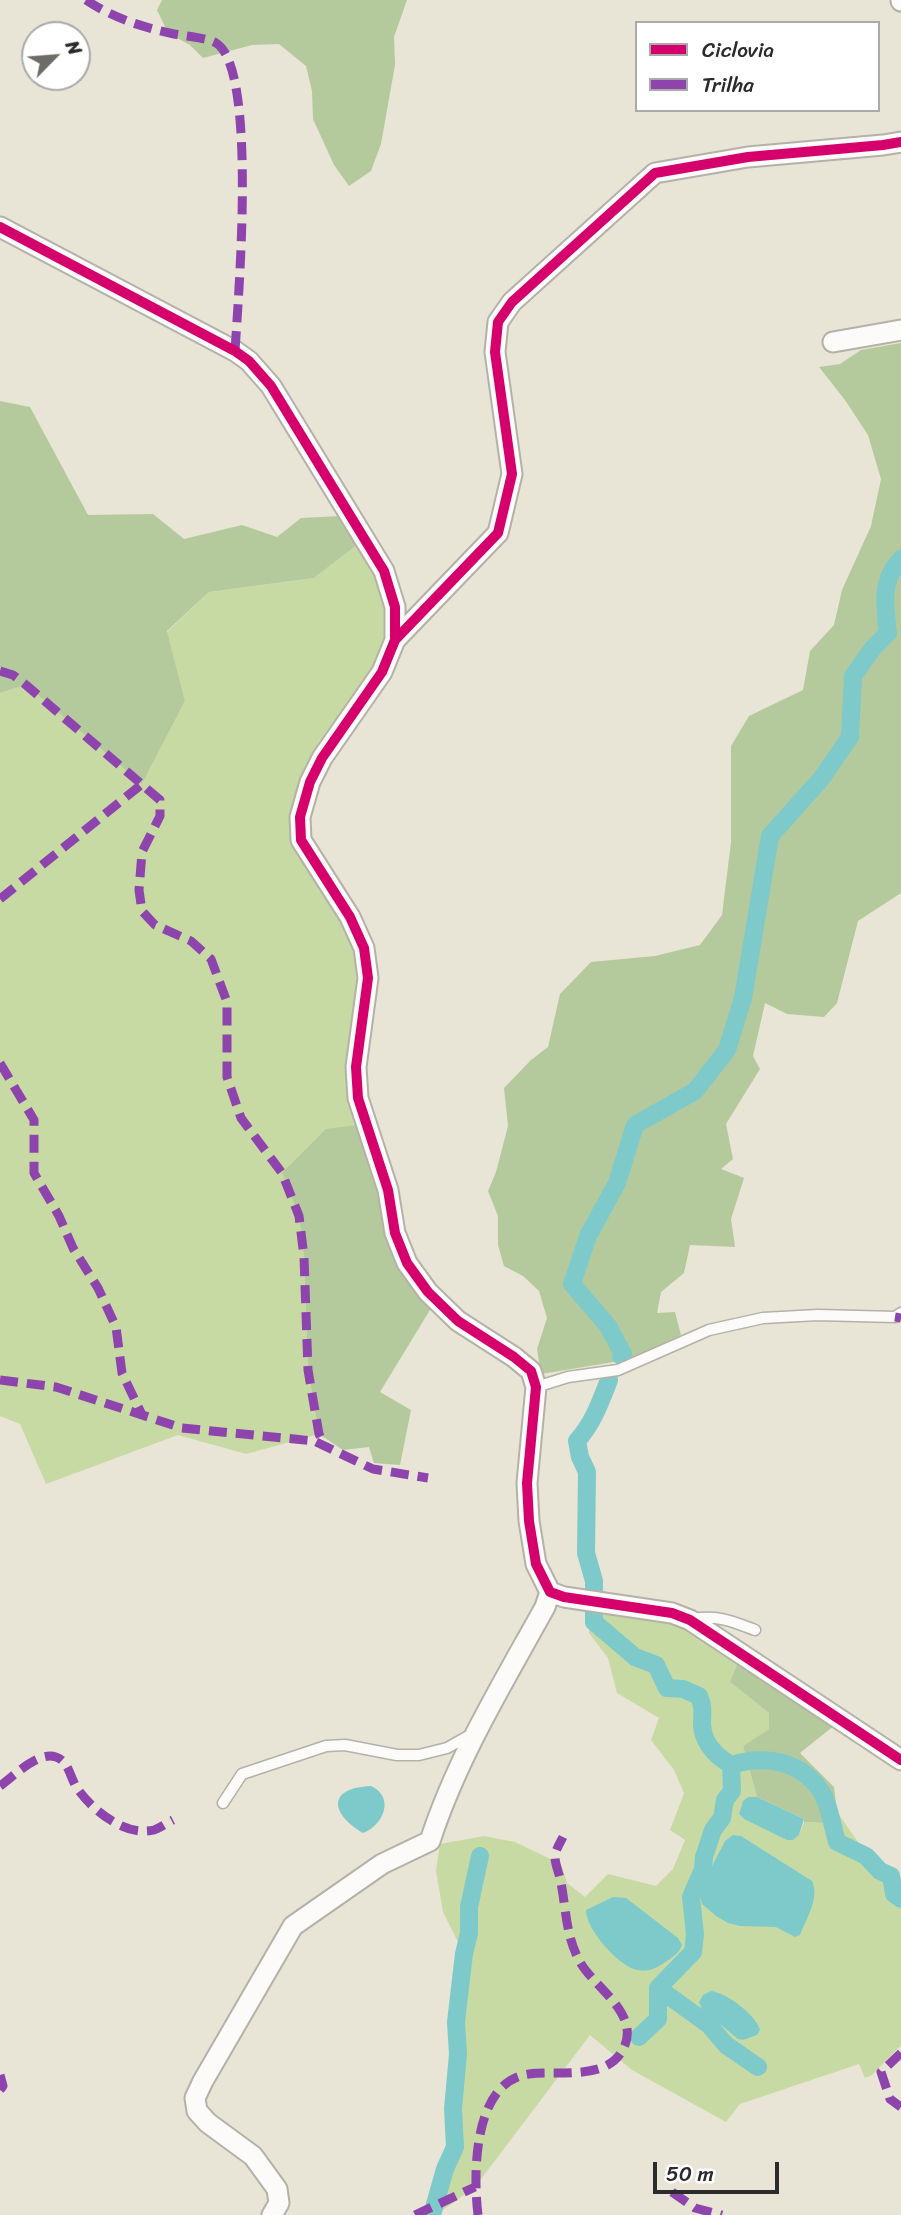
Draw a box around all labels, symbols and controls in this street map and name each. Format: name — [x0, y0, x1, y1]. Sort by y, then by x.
north arrow — [21, 21, 91, 91]
legend — [635, 21, 880, 112]
text: Ciclovia — [702, 31, 774, 69]
text: N — [56, 35, 91, 61]
text: Trilha — [702, 66, 754, 104]
scale bar — [656, 2148, 782, 2192]
text: 50 m — [666, 2155, 714, 2193]

